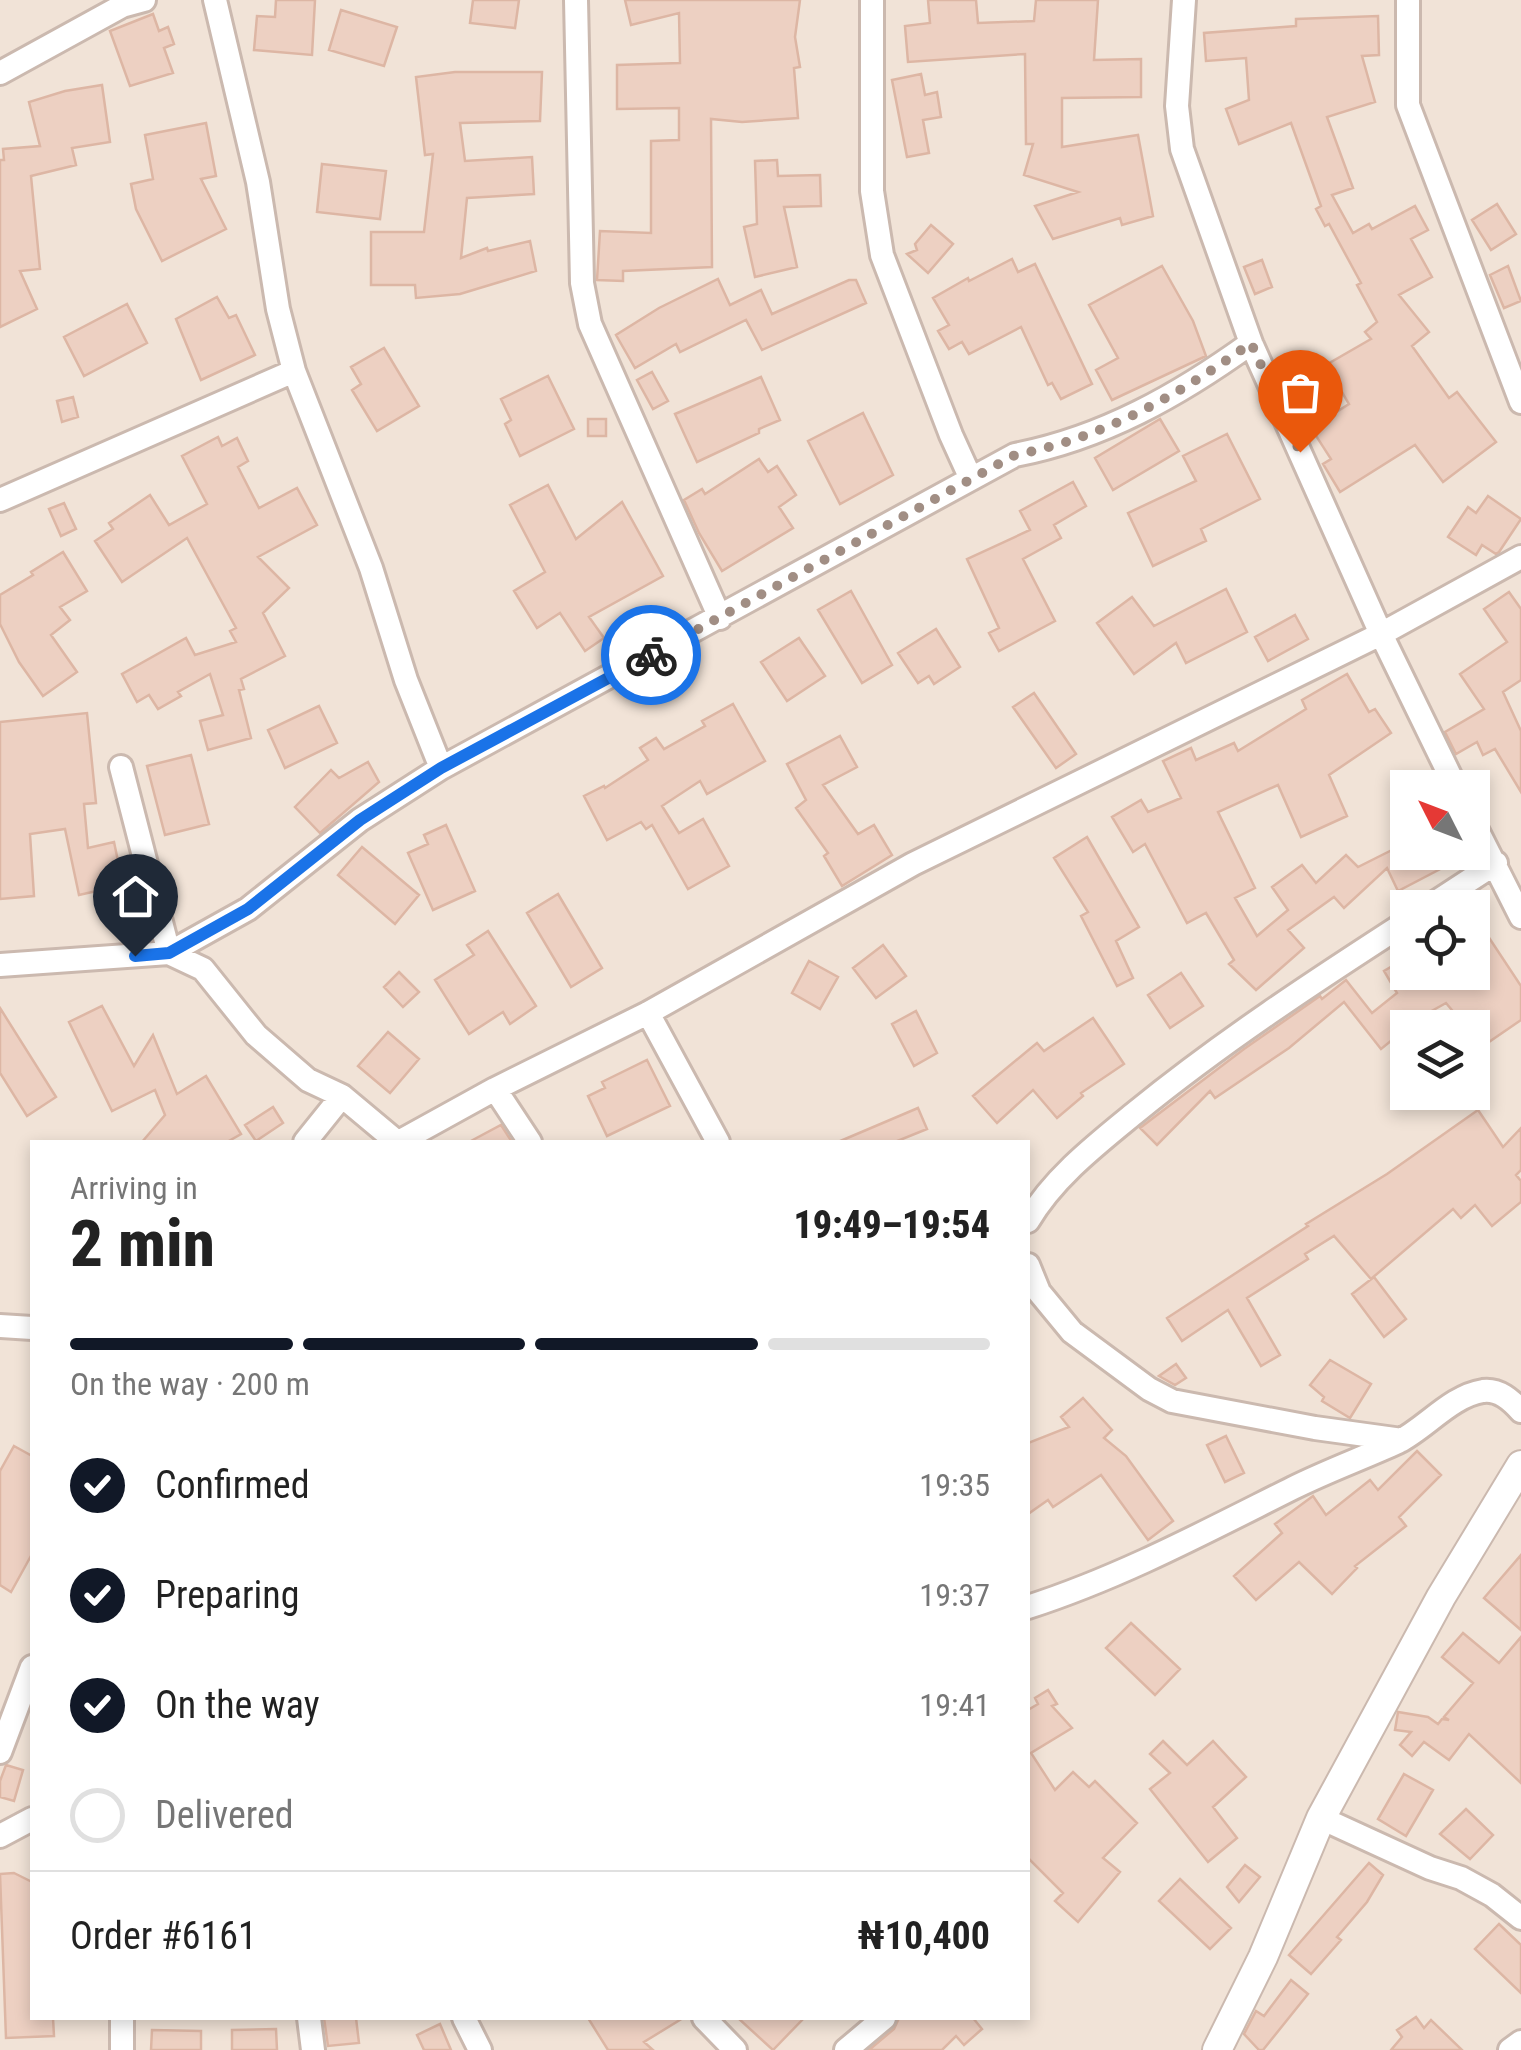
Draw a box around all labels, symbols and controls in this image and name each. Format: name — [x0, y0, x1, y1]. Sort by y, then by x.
pin — [1258, 350, 1343, 453]
icon: bag — [1273, 365, 1328, 420]
courier — [601, 605, 701, 705]
icon: bike — [624, 628, 679, 683]
north arrow — [1390, 770, 1490, 870]
map controls — [1390, 770, 1490, 1110]
pin — [93, 854, 178, 957]
icon: home — [108, 869, 163, 924]
button: locate — [1390, 890, 1490, 990]
button: layers — [1390, 1010, 1490, 1110]
text: Arriving in — [70, 1169, 198, 1207]
text: 19:49–19:54 — [793, 1203, 990, 1247]
text: 2 min — [70, 1206, 215, 1282]
text: On the way · 200 m — [70, 1365, 310, 1403]
icon: check — [70, 1458, 125, 1513]
text: Confirmed — [155, 1463, 310, 1507]
text: 19:35 — [919, 1466, 990, 1504]
icon: check — [70, 1568, 125, 1623]
text: Preparing — [155, 1573, 300, 1617]
text: 19:37 — [919, 1576, 990, 1614]
icon: check — [70, 1678, 125, 1733]
text: On the way — [155, 1683, 320, 1727]
text: 19:41 — [919, 1686, 990, 1724]
text: Delivered — [155, 1793, 294, 1837]
text: Order #6161 — [70, 1914, 257, 1958]
text: ₦10,400 — [858, 1914, 990, 1958]

